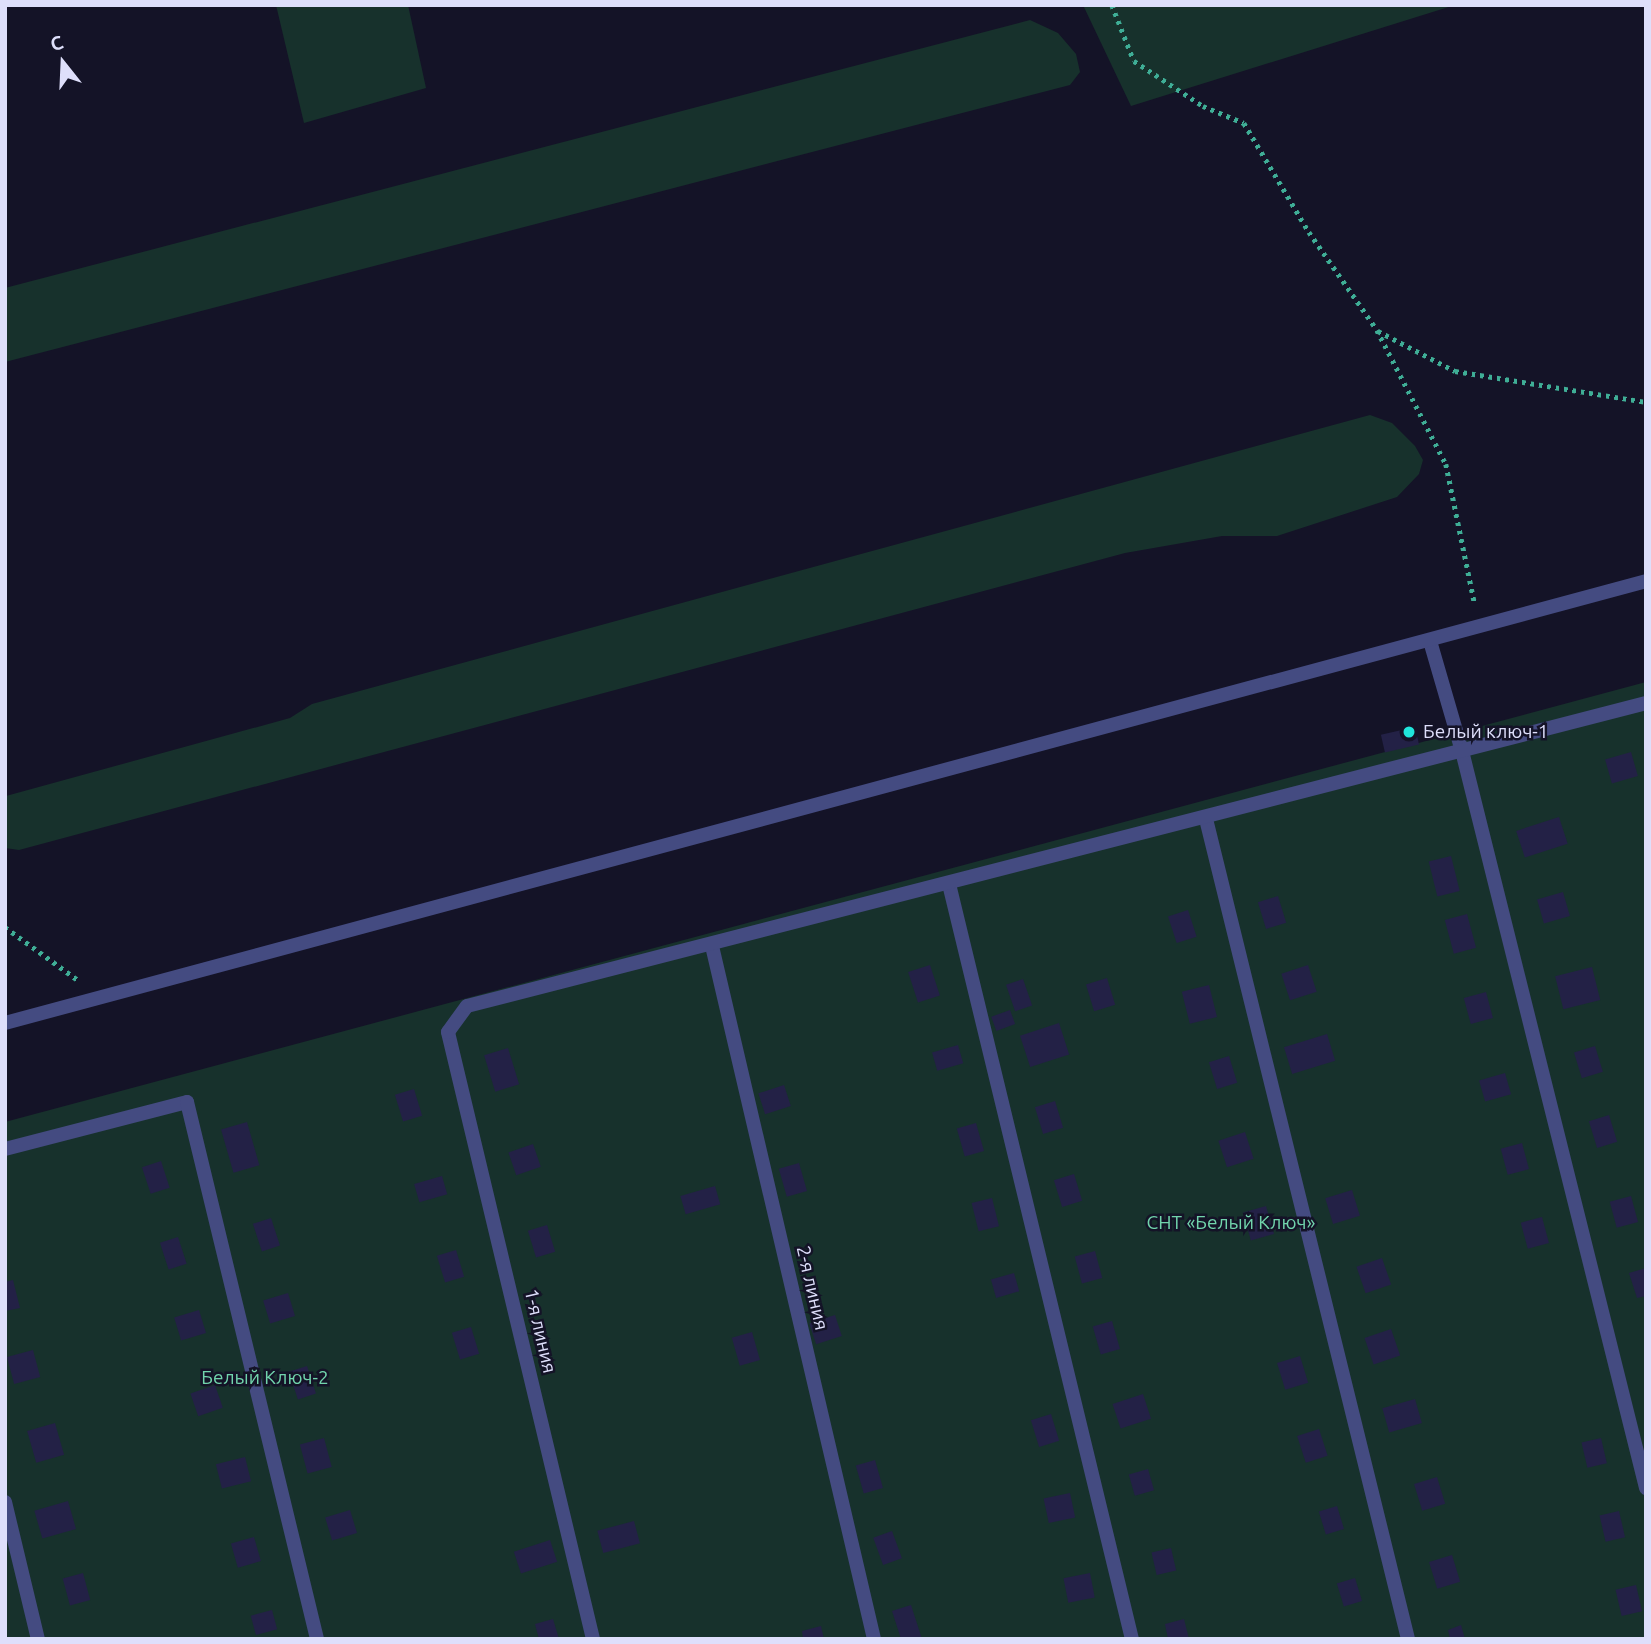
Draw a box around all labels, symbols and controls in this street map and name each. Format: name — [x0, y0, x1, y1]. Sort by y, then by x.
north arrow — [28, 28, 98, 98]
text: С — [47, 31, 66, 55]
place label: Белый ключ-1 — [1423, 721, 1549, 743]
marker: Белый ключ-1 — [1401, 724, 1417, 740]
park label: СНТ «Белый Ключ» — [1147, 1212, 1315, 1234]
street label: 2-я линия — [791, 1244, 833, 1332]
street label: 1-я линия — [519, 1287, 561, 1375]
park label: Белый Ключ-2 — [201, 1367, 329, 1389]

